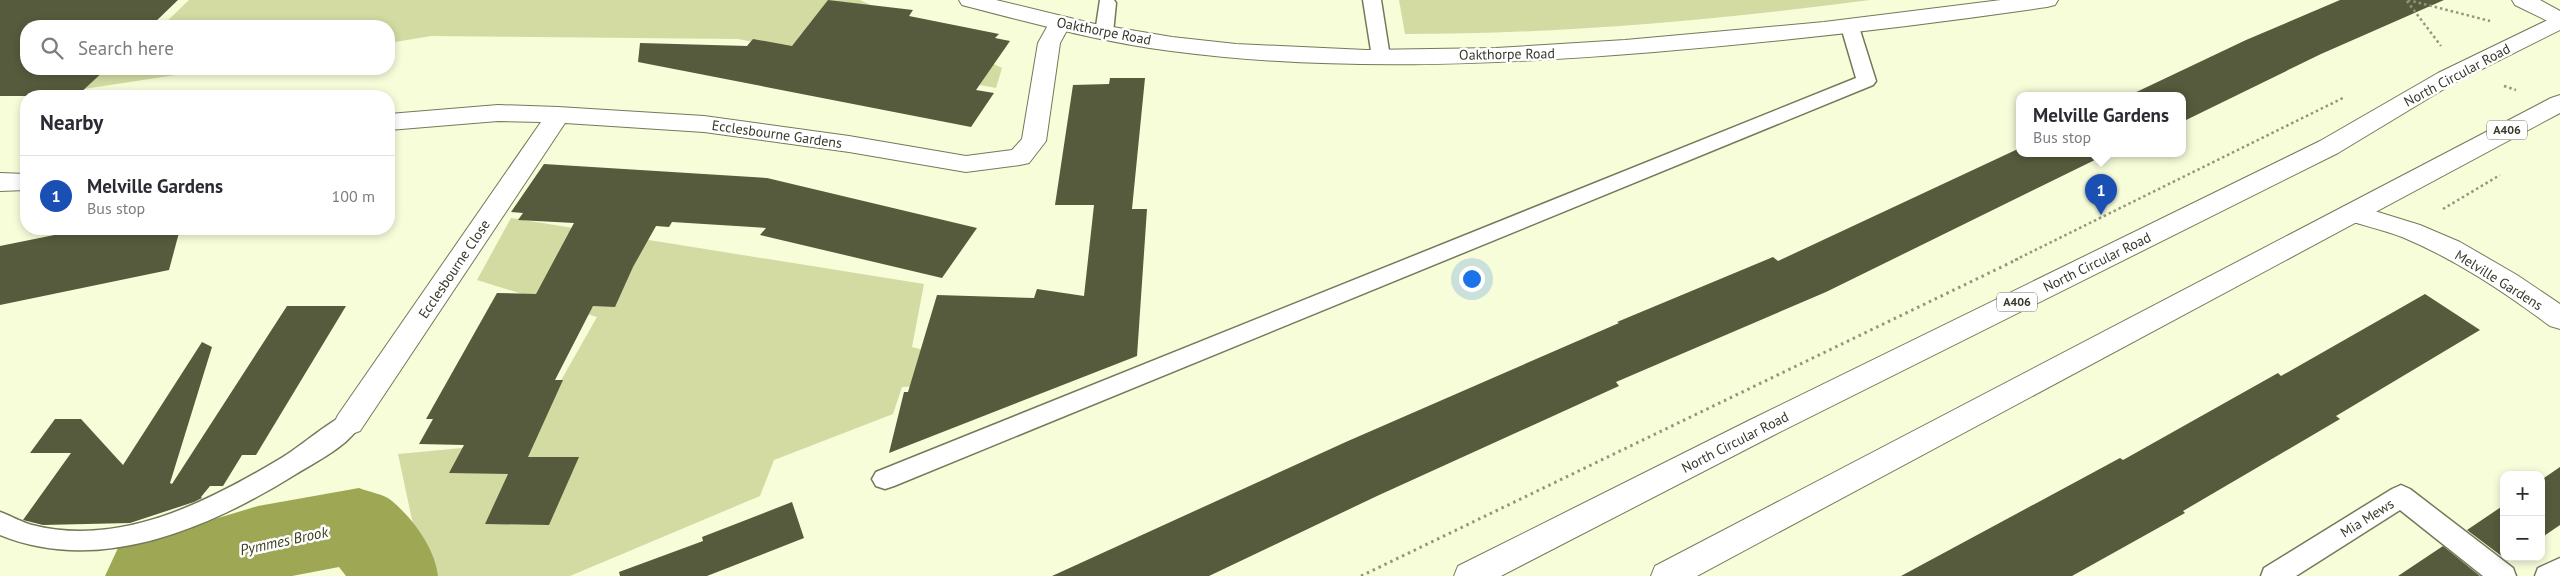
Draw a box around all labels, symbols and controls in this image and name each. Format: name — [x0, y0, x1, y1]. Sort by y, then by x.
street label: Oakthorpe Road — [1055, 13, 1153, 49]
search box — [20, 20, 395, 75]
icon: search — [38, 34, 66, 62]
text: Search here — [78, 36, 174, 60]
street label: North Circular Road — [2401, 39, 2513, 111]
street label: Oakthorpe Road — [1459, 44, 1555, 64]
popup — [2016, 92, 2186, 157]
text: Melville Gardens — [2033, 103, 2169, 127]
text: Nearby — [40, 109, 103, 136]
street label: Ecclesbourne Gardens — [711, 116, 843, 152]
road number: A406 — [2487, 120, 2527, 140]
text: Bus stop — [2033, 127, 2091, 147]
text: Melville Gardens — [87, 174, 223, 198]
pin: 1 — [2085, 174, 2117, 215]
text: 1 — [51, 186, 61, 206]
text: 100 m — [332, 186, 375, 206]
text: Bus stop — [87, 198, 145, 218]
street label: Ecclesbourne Close — [414, 216, 494, 322]
street label: North Circular Road — [2040, 228, 2154, 296]
street label: Melville Gardens — [2452, 246, 2546, 314]
your location — [1459, 266, 1485, 292]
road number: A406 — [1997, 292, 2037, 312]
street label: North Circular Road — [1678, 407, 1792, 477]
map controls — [2500, 471, 2545, 561]
button: + — [2500, 471, 2545, 516]
street label: Mia Mews — [2337, 494, 2397, 541]
button: − — [2500, 516, 2545, 561]
water label: Pymmes Brook — [238, 522, 331, 559]

